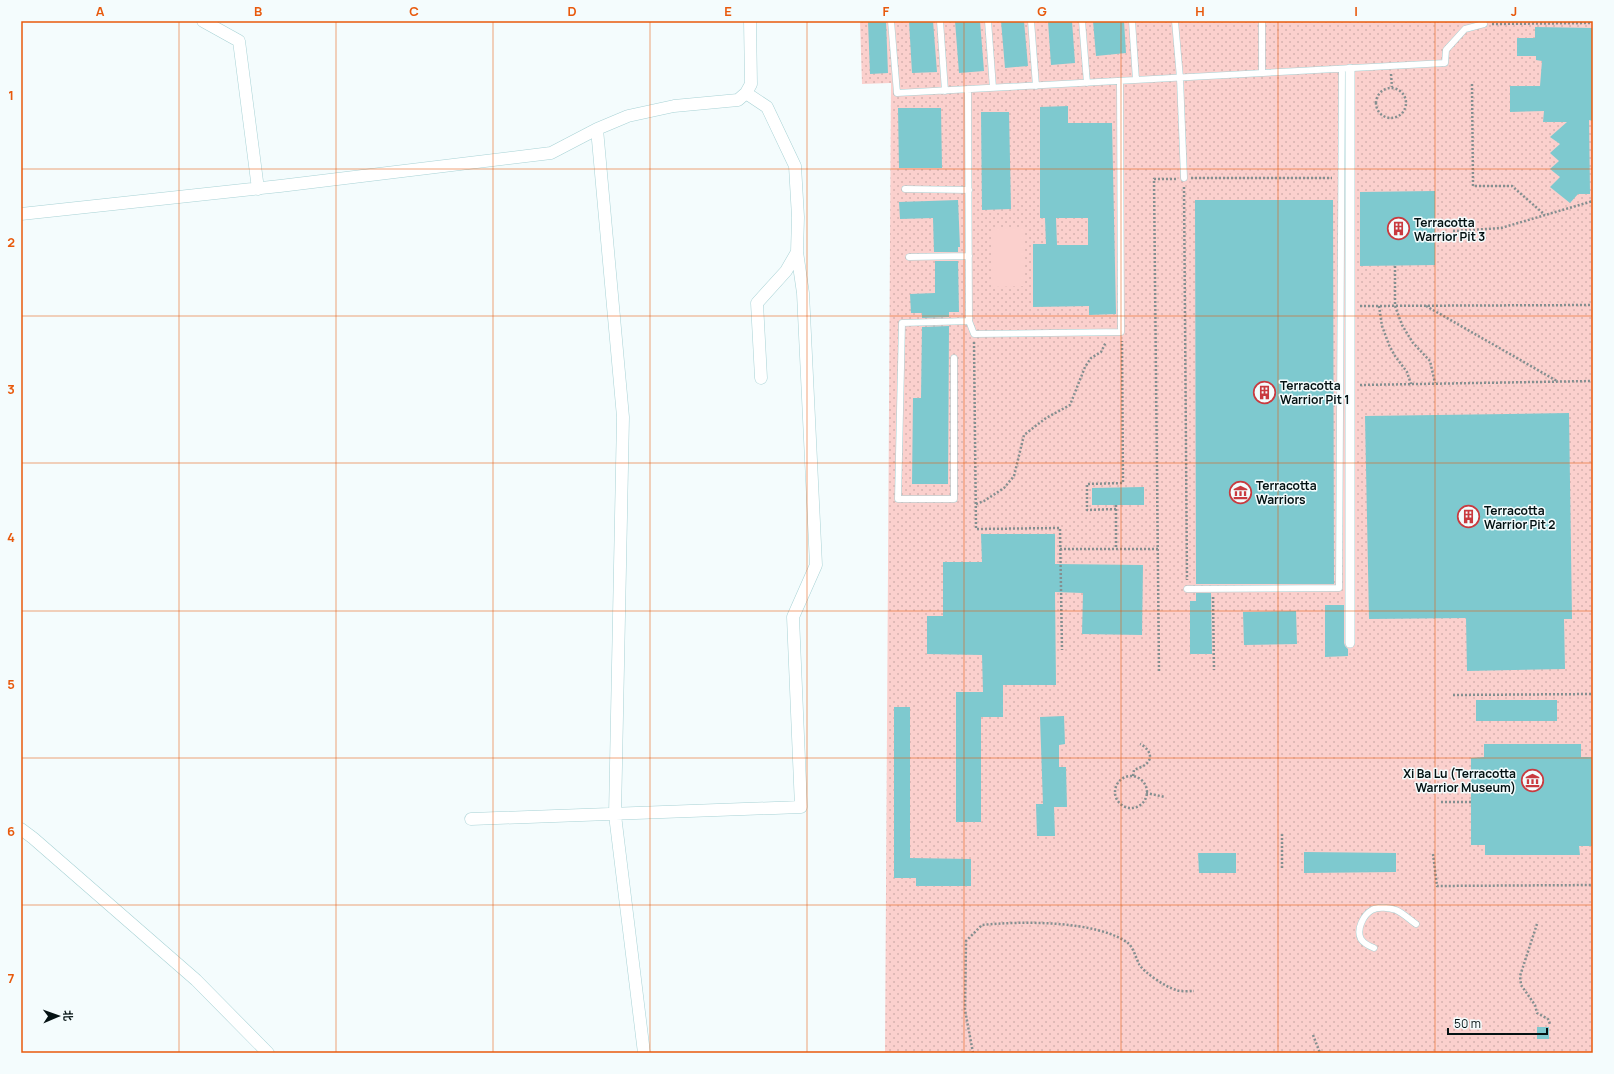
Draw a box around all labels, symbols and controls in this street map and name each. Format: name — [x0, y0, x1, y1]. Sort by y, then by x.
text: A — [96, 2, 105, 20]
text: B — [254, 2, 262, 20]
text: C — [409, 2, 419, 20]
text: D — [567, 2, 577, 20]
text: E — [724, 2, 732, 20]
text: F — [883, 2, 890, 20]
text: G — [1037, 2, 1047, 20]
text: H — [1195, 2, 1205, 20]
text: I — [1354, 2, 1358, 20]
text: J — [1511, 2, 1517, 20]
text: 1 — [8, 86, 14, 104]
place label: Terracotta Warrior Pit 3 — [1414, 214, 1485, 245]
building icon: Terracotta Warrior Pit 3 — [1385, 216, 1411, 242]
text: 2 — [7, 233, 15, 251]
place label: Terracotta Warrior Pit 1 — [1280, 377, 1350, 408]
building icon: Terracotta Warrior Pit 1 — [1251, 379, 1277, 405]
text: 3 — [7, 380, 15, 398]
place label: Terracotta Warriors — [1256, 477, 1317, 508]
museum icon: Terracotta Warriors — [1228, 479, 1254, 505]
place label: Terracotta Warrior Pit 2 — [1484, 502, 1555, 533]
building icon: Terracotta Warrior Pit 2 — [1456, 504, 1482, 530]
text: 4 — [7, 528, 15, 546]
text: 5 — [7, 675, 15, 693]
place label: Xi Ba Lu (Terracotta Warrior Museum) — [1403, 765, 1516, 796]
museum icon: Xi Ba Lu (Terracotta Warrior Museum) — [1519, 767, 1545, 793]
text: 6 — [7, 822, 15, 840]
text: 7 — [8, 969, 15, 987]
north arrow — [38, 996, 78, 1036]
text: 北 — [61, 1010, 76, 1021]
scale bar — [1448, 1010, 1547, 1036]
text: 50 m — [1454, 1015, 1481, 1032]

